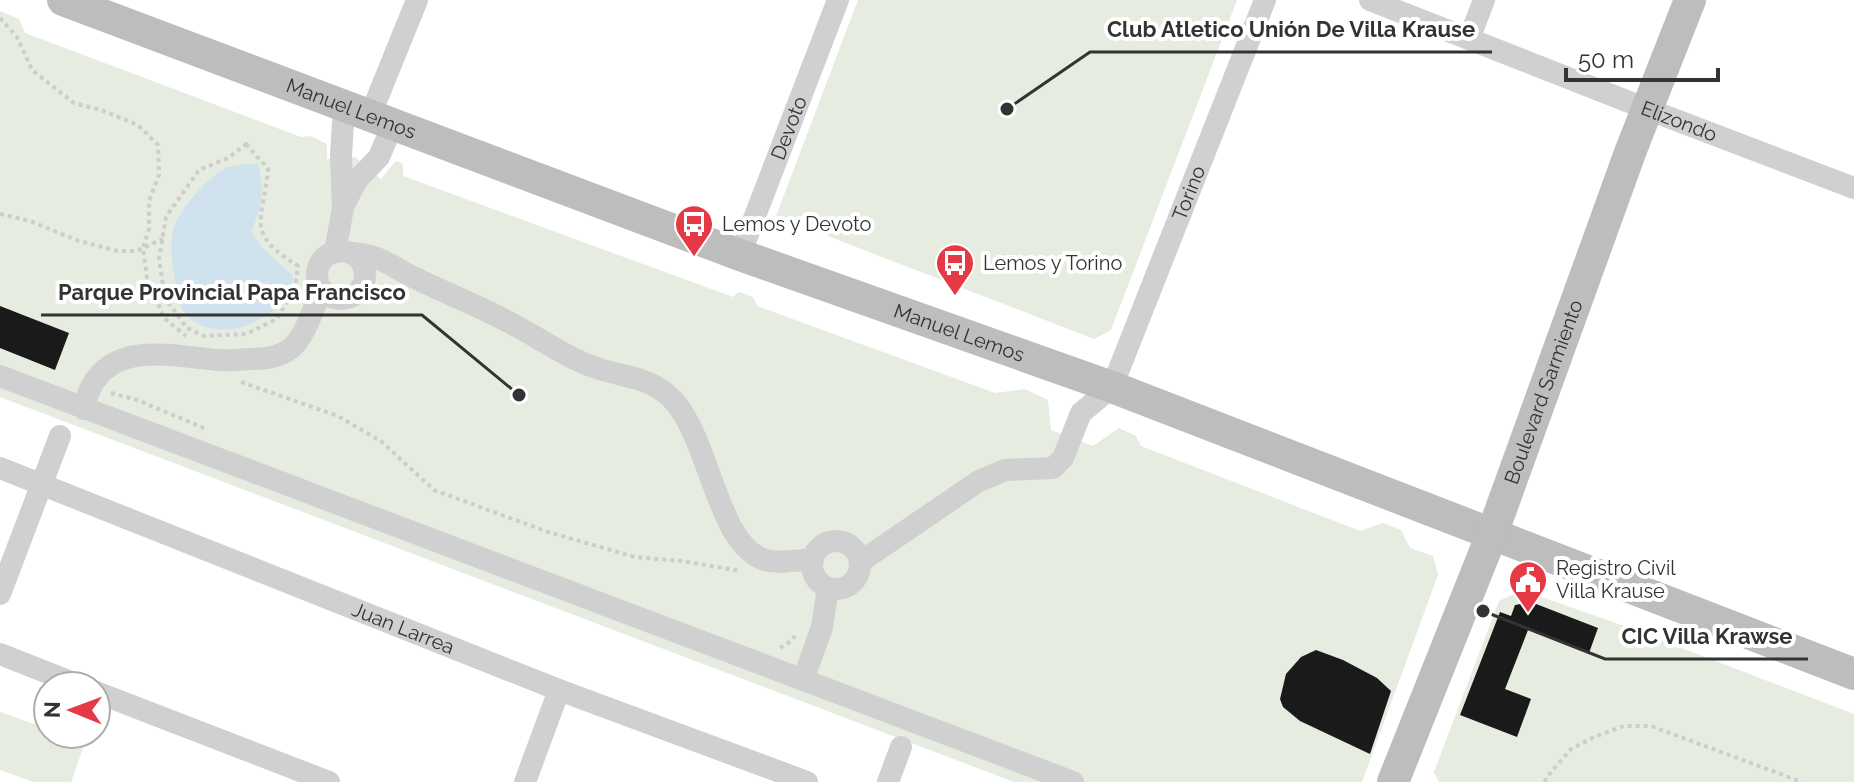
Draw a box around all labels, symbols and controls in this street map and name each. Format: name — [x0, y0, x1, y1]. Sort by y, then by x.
callout: Club Atletico Unión De Villa Krause — [1090, 6, 1492, 52]
text: Club Atletico Unión De Villa Krause — [1107, 16, 1475, 42]
scale bar — [1566, 32, 1718, 82]
text: 50 m — [1578, 45, 1634, 74]
street label: Manuel Lemos — [283, 73, 419, 144]
street label: Devoto — [766, 93, 812, 163]
street label: Elizondo — [1638, 96, 1721, 147]
street label: Torino — [1167, 162, 1210, 224]
bus stop icon: Lemos y Devoto — [673, 203, 715, 258]
place label: Lemos y Devoto — [722, 212, 871, 236]
bus stop icon: Lemos y Torino — [934, 242, 976, 297]
place label: Lemos y Torino — [983, 251, 1122, 275]
callout: Parque Provincial Papa Francisco — [41, 269, 422, 315]
text: Parque Provincial Papa Francisco — [58, 279, 406, 305]
street label: Boulevard Sarmiento — [1499, 297, 1588, 487]
street label: Manuel Lemos — [891, 299, 1028, 367]
place label: Registro Civil Villa Krause — [1556, 556, 1676, 603]
public building icon: Registro Civil Villa Krause — [1507, 559, 1549, 614]
street label: Juan Larrea — [349, 597, 458, 659]
callout: CIC Villa Krawse — [1605, 613, 1808, 659]
text: CIC Villa Krawse — [1622, 623, 1792, 649]
north arrow — [32, 670, 112, 750]
text: N — [39, 701, 65, 718]

